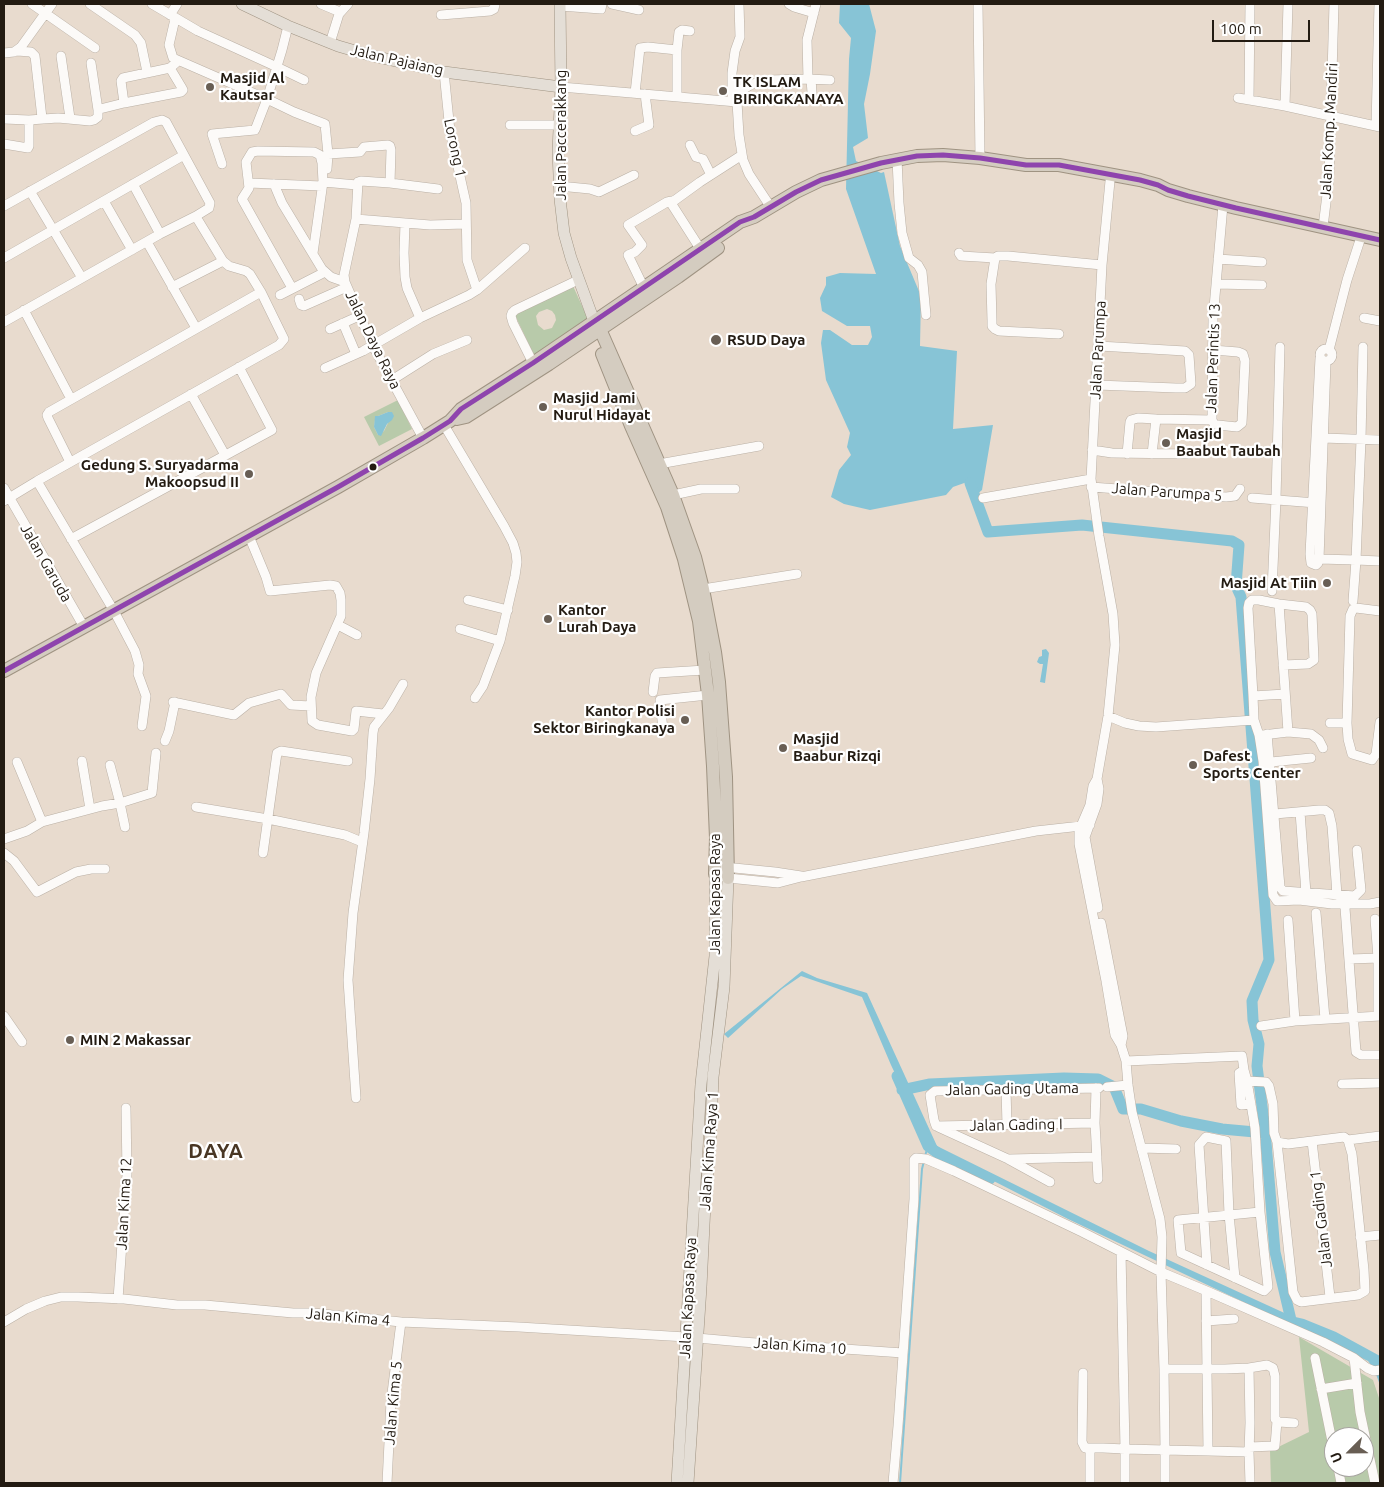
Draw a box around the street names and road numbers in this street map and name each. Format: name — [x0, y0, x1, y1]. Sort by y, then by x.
street label: Jalan Pajaiang — [349, 41, 445, 79]
street label: Jalan Komp. Mandiri — [1316, 62, 1342, 200]
street label: Jalan Paccerakkang — [552, 70, 570, 200]
street label: Lorong 1 — [440, 117, 470, 179]
street label: Jalan Daya Raya — [341, 288, 405, 392]
street label: Jalan Parumpa — [1086, 300, 1110, 400]
street label: Jalan Perintis 13 — [1202, 303, 1224, 413]
street label: Jalan Parumpa 5 — [1111, 479, 1223, 505]
street label: Jalan Garuda — [16, 521, 76, 605]
street label: Jalan Kapasa Raya — [706, 833, 724, 955]
street label: Jalan Gading Utama — [945, 1079, 1079, 1099]
street label: Jalan Kima Raya 1 — [696, 1091, 722, 1211]
street label: Jalan Gading I — [969, 1115, 1063, 1135]
street label: Jalan Kima 12 — [113, 1157, 135, 1251]
street label: Jalan Gading 1 — [1306, 1169, 1336, 1269]
street label: Jalan Kapasa Raya — [676, 1237, 700, 1359]
street label: Jalan Kima 4 — [305, 1304, 391, 1330]
street label: Jalan Kima 10 — [753, 1334, 847, 1358]
street label: Jalan Kima 5 — [380, 1360, 406, 1446]

